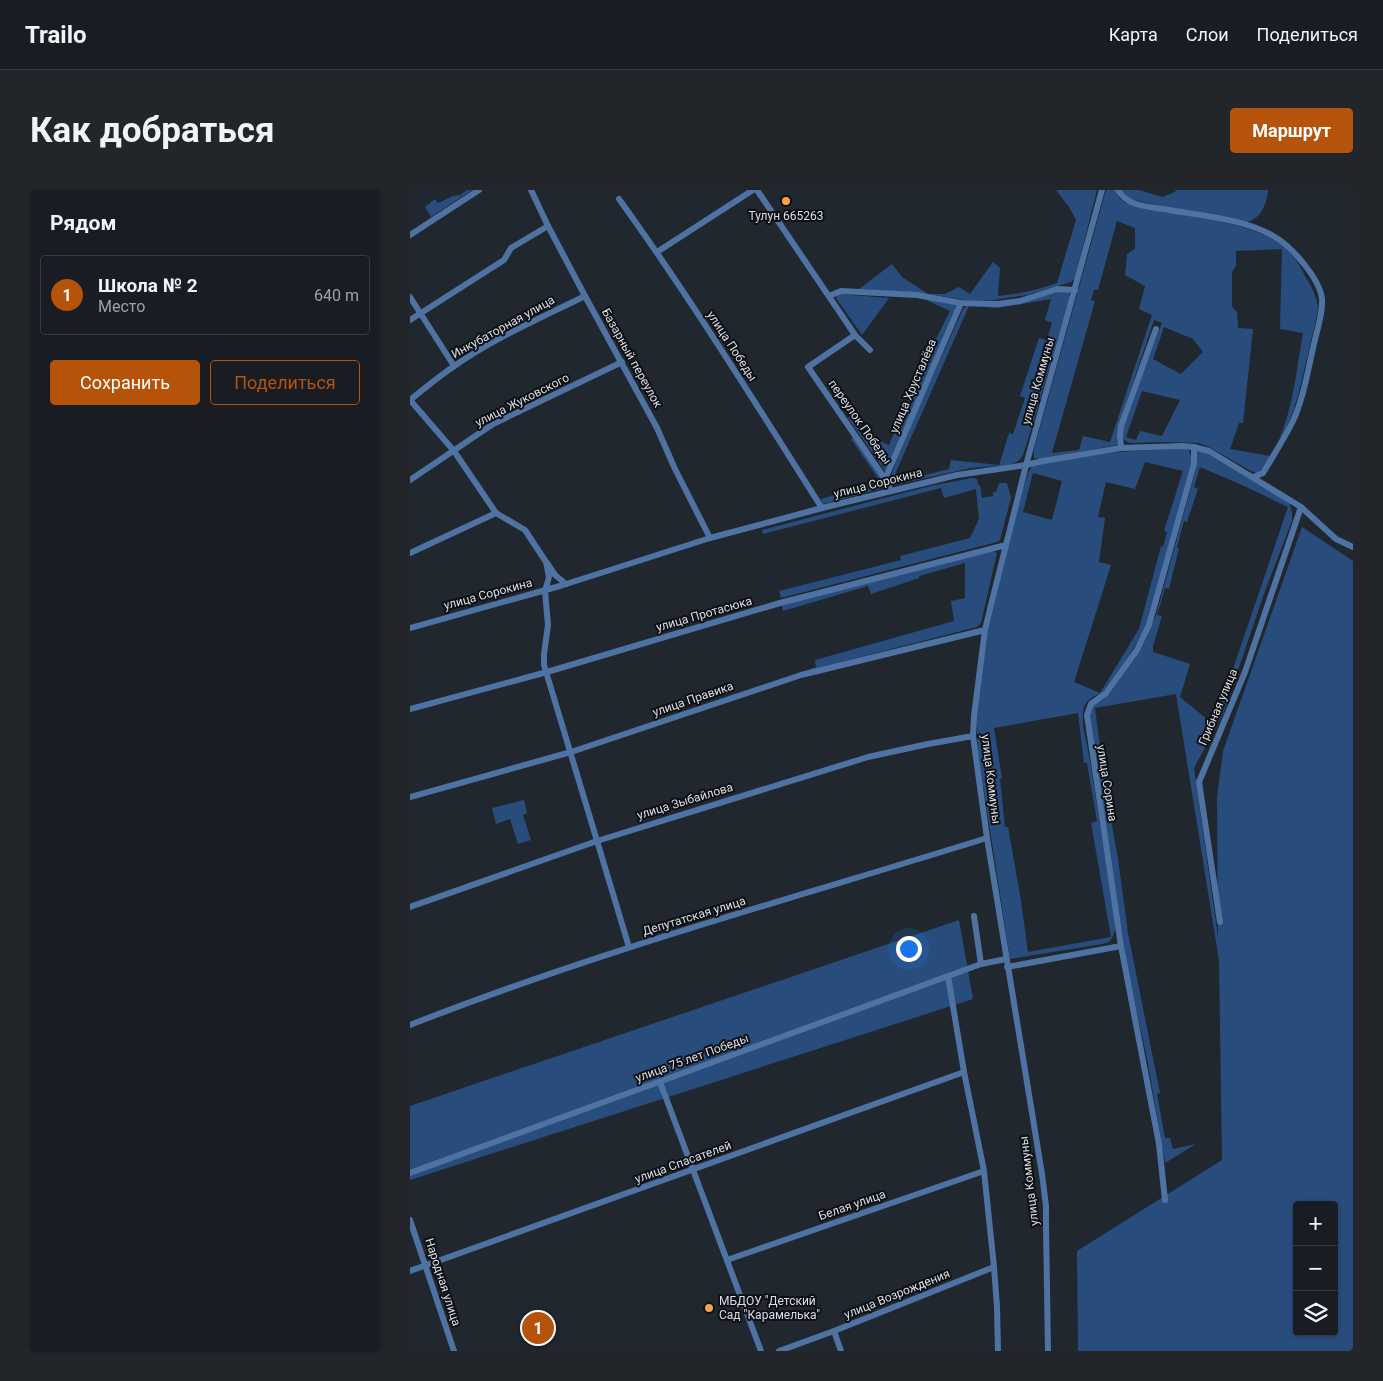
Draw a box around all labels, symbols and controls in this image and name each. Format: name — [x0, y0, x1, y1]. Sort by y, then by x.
text: Trailo — [25, 21, 87, 49]
text: Карта — [1109, 24, 1158, 45]
text: Слои — [1186, 24, 1229, 45]
text: Поделиться — [1257, 24, 1358, 45]
button: Маршрут — [1230, 108, 1353, 153]
text: Как добраться — [30, 110, 275, 151]
marker: Тулун 665263 — [780, 195, 792, 207]
place label: Тулун 665263 — [748, 209, 824, 223]
text: Рядом — [50, 211, 116, 235]
text: Школа № 2 — [98, 274, 198, 297]
text: 1 — [62, 286, 72, 305]
text: 640 m — [314, 286, 359, 305]
street label: Инкубаторная улица — [449, 293, 557, 361]
text: Место — [98, 297, 145, 316]
street label: Базарный переулок — [599, 306, 665, 411]
street label: улица Победы — [704, 308, 760, 384]
street label: улица Коммуны — [1019, 336, 1057, 426]
street label: улица Хрусталёва — [887, 337, 939, 435]
button: Сохранить — [50, 360, 200, 405]
button: Поделиться — [210, 360, 360, 405]
street label: улица Жуковского — [473, 370, 571, 430]
street label: переулок Победы — [826, 377, 894, 467]
street label: улица Сорокина — [832, 465, 924, 501]
street label: улица Сорокина — [442, 575, 534, 613]
street label: улица Протасюка — [654, 594, 754, 634]
street label: Грибная улица — [1196, 667, 1240, 747]
street label: улица Правика — [651, 679, 735, 719]
street label: улица Коммуны — [979, 733, 1003, 825]
street label: улица Сорина — [1094, 744, 1120, 822]
street label: улица Зыбайлова — [635, 780, 735, 822]
street label: Депутатская улица — [641, 894, 747, 938]
your location — [896, 936, 922, 962]
street label: улица 75 лет Победы — [634, 1031, 750, 1085]
street label: улица Коммуны — [1017, 1135, 1041, 1227]
street label: улица Спасателей — [633, 1138, 733, 1186]
street label: Белая улица — [817, 1187, 887, 1223]
map controls — [1293, 1201, 1338, 1336]
button: + — [1293, 1201, 1338, 1246]
street label: Народная улица — [422, 1236, 464, 1328]
button: − — [1293, 1246, 1338, 1291]
street label: улица Возрождения — [842, 1266, 952, 1322]
button: layers — [1293, 1291, 1338, 1336]
place label: МБДОУ "Детский Сад "Карамелька" — [719, 1294, 820, 1322]
marker: МБДОУ "Детский Сад "Карамелька" — [703, 1302, 715, 1314]
pin: 1 — [522, 1309, 554, 1347]

